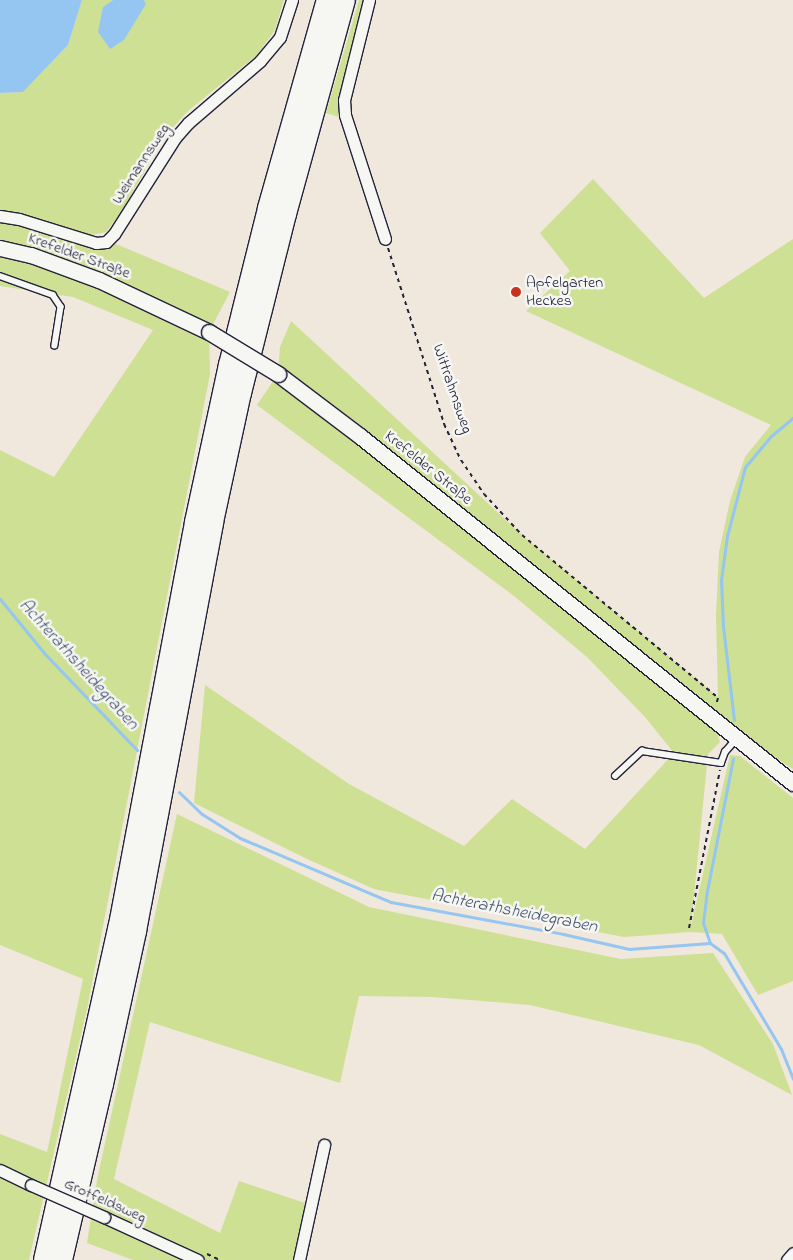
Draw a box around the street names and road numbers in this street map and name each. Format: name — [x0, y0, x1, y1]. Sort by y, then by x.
street label: Weimannsweg — [108, 120, 174, 208]
street label: Krefelder Straße — [25, 229, 133, 283]
street label: Wittrahmsweg — [428, 342, 476, 436]
street label: Krefelder Straße — [380, 427, 476, 509]
street label: Grotfeldsweg — [61, 1174, 149, 1228]

